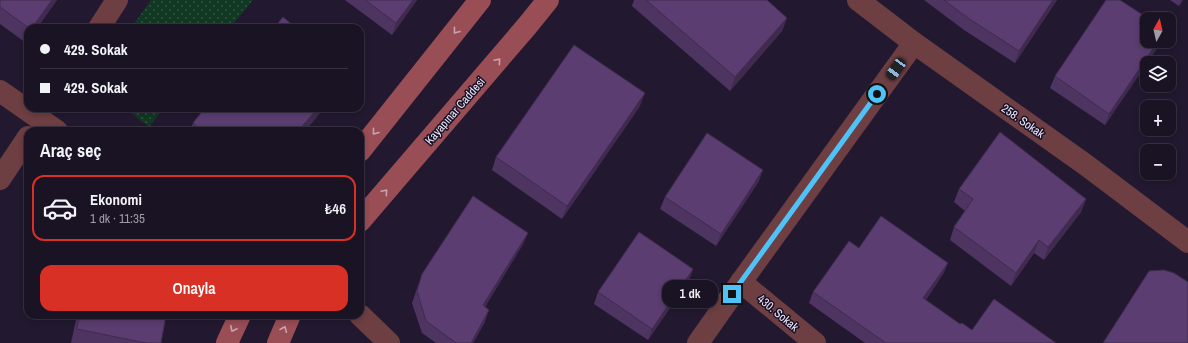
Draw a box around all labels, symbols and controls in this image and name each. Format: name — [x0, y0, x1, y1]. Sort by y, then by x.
north arrow — [1140, 12, 1176, 48]
map controls — [1140, 12, 1176, 180]
one-way arrow — [453, 26, 460, 33]
text: 429. Sokak — [64, 39, 128, 60]
car — [884, 56, 908, 82]
button: layers — [1140, 56, 1176, 92]
one-way arrow — [493, 58, 500, 66]
street label: Kayapınar Caddesi — [421, 74, 489, 148]
text: 429. Sokak — [64, 77, 128, 98]
route start — [868, 85, 886, 103]
street label: 258. Sokak — [998, 100, 1048, 142]
button: + — [1140, 100, 1176, 136]
one-way arrow — [372, 128, 379, 135]
text: Araç seç — [40, 138, 102, 163]
button: − — [1140, 144, 1176, 180]
text: Ekonomi — [90, 189, 142, 210]
one-way arrow — [381, 189, 388, 196]
icon: car — [42, 190, 78, 226]
text: ₺46 — [325, 198, 346, 219]
text: 1 dk · 11:35 — [90, 210, 145, 227]
button: Onayla — [40, 265, 348, 311]
callout: 1 dk — [662, 280, 718, 308]
text: 1 dk — [680, 285, 700, 302]
route end — [723, 285, 741, 303]
street label: 430. Sokak — [754, 291, 802, 335]
one-way arrow — [230, 325, 238, 332]
one-way arrow — [279, 326, 287, 333]

